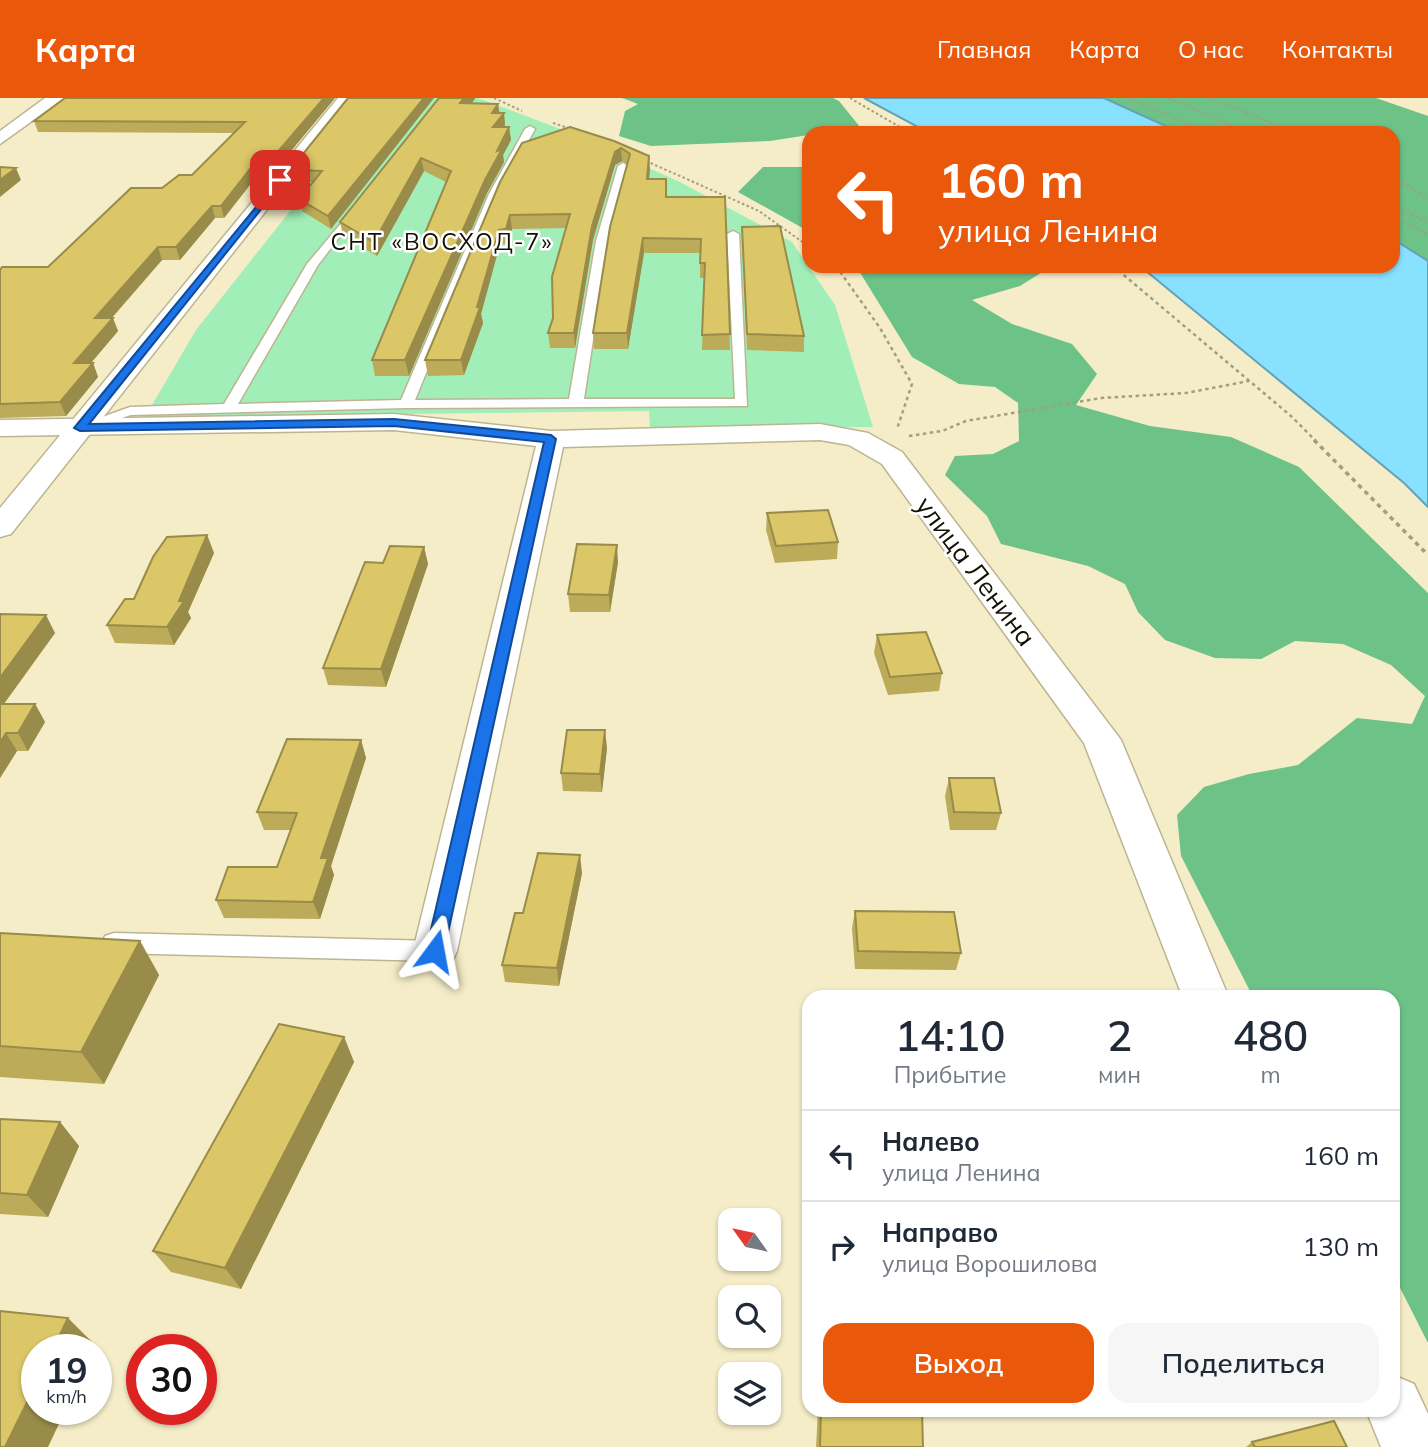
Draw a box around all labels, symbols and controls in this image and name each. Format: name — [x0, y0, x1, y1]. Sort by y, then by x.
text: Карта — [35, 29, 137, 70]
text: Главная — [937, 34, 1031, 64]
text: Карта — [1069, 34, 1140, 64]
text: О нас — [1178, 34, 1244, 64]
text: Контакты — [1282, 34, 1393, 64]
text: 160 m — [938, 149, 1084, 210]
pin — [250, 150, 310, 210]
icon: left — [823, 154, 914, 245]
icon: arrive — [261, 161, 299, 199]
text: улица Ленина — [938, 210, 1159, 250]
district label: СНТ «ВОСХОД-7» — [330, 227, 554, 256]
street label: улица Ленина — [909, 490, 1043, 652]
position arrow — [398, 914, 472, 988]
text: 14:10 — [895, 1009, 1005, 1062]
text: 2 — [1107, 1009, 1132, 1062]
text: 480 — [1233, 1009, 1308, 1062]
text: Прибытие — [894, 1060, 1006, 1089]
text: мин — [1098, 1060, 1141, 1089]
text: m — [1260, 1060, 1281, 1089]
text: Налево — [882, 1125, 980, 1158]
icon: left — [823, 1137, 861, 1175]
text: 160 m — [1303, 1139, 1379, 1172]
text: улица Ленина — [882, 1158, 1041, 1187]
north arrow — [718, 1208, 780, 1270]
map controls — [718, 1208, 781, 1425]
text: Направо — [882, 1216, 998, 1249]
icon: right — [823, 1228, 861, 1266]
text: 130 m — [1303, 1230, 1379, 1263]
text: улица Ворошилова — [882, 1249, 1098, 1278]
button: search — [718, 1285, 781, 1348]
button: Выход — [823, 1323, 1094, 1403]
button: Поделиться — [1108, 1323, 1379, 1403]
speed limit sign: 30 — [126, 1334, 217, 1425]
text: 19 — [45, 1348, 88, 1392]
button: layers — [718, 1362, 781, 1425]
text: km/h — [46, 1385, 87, 1408]

